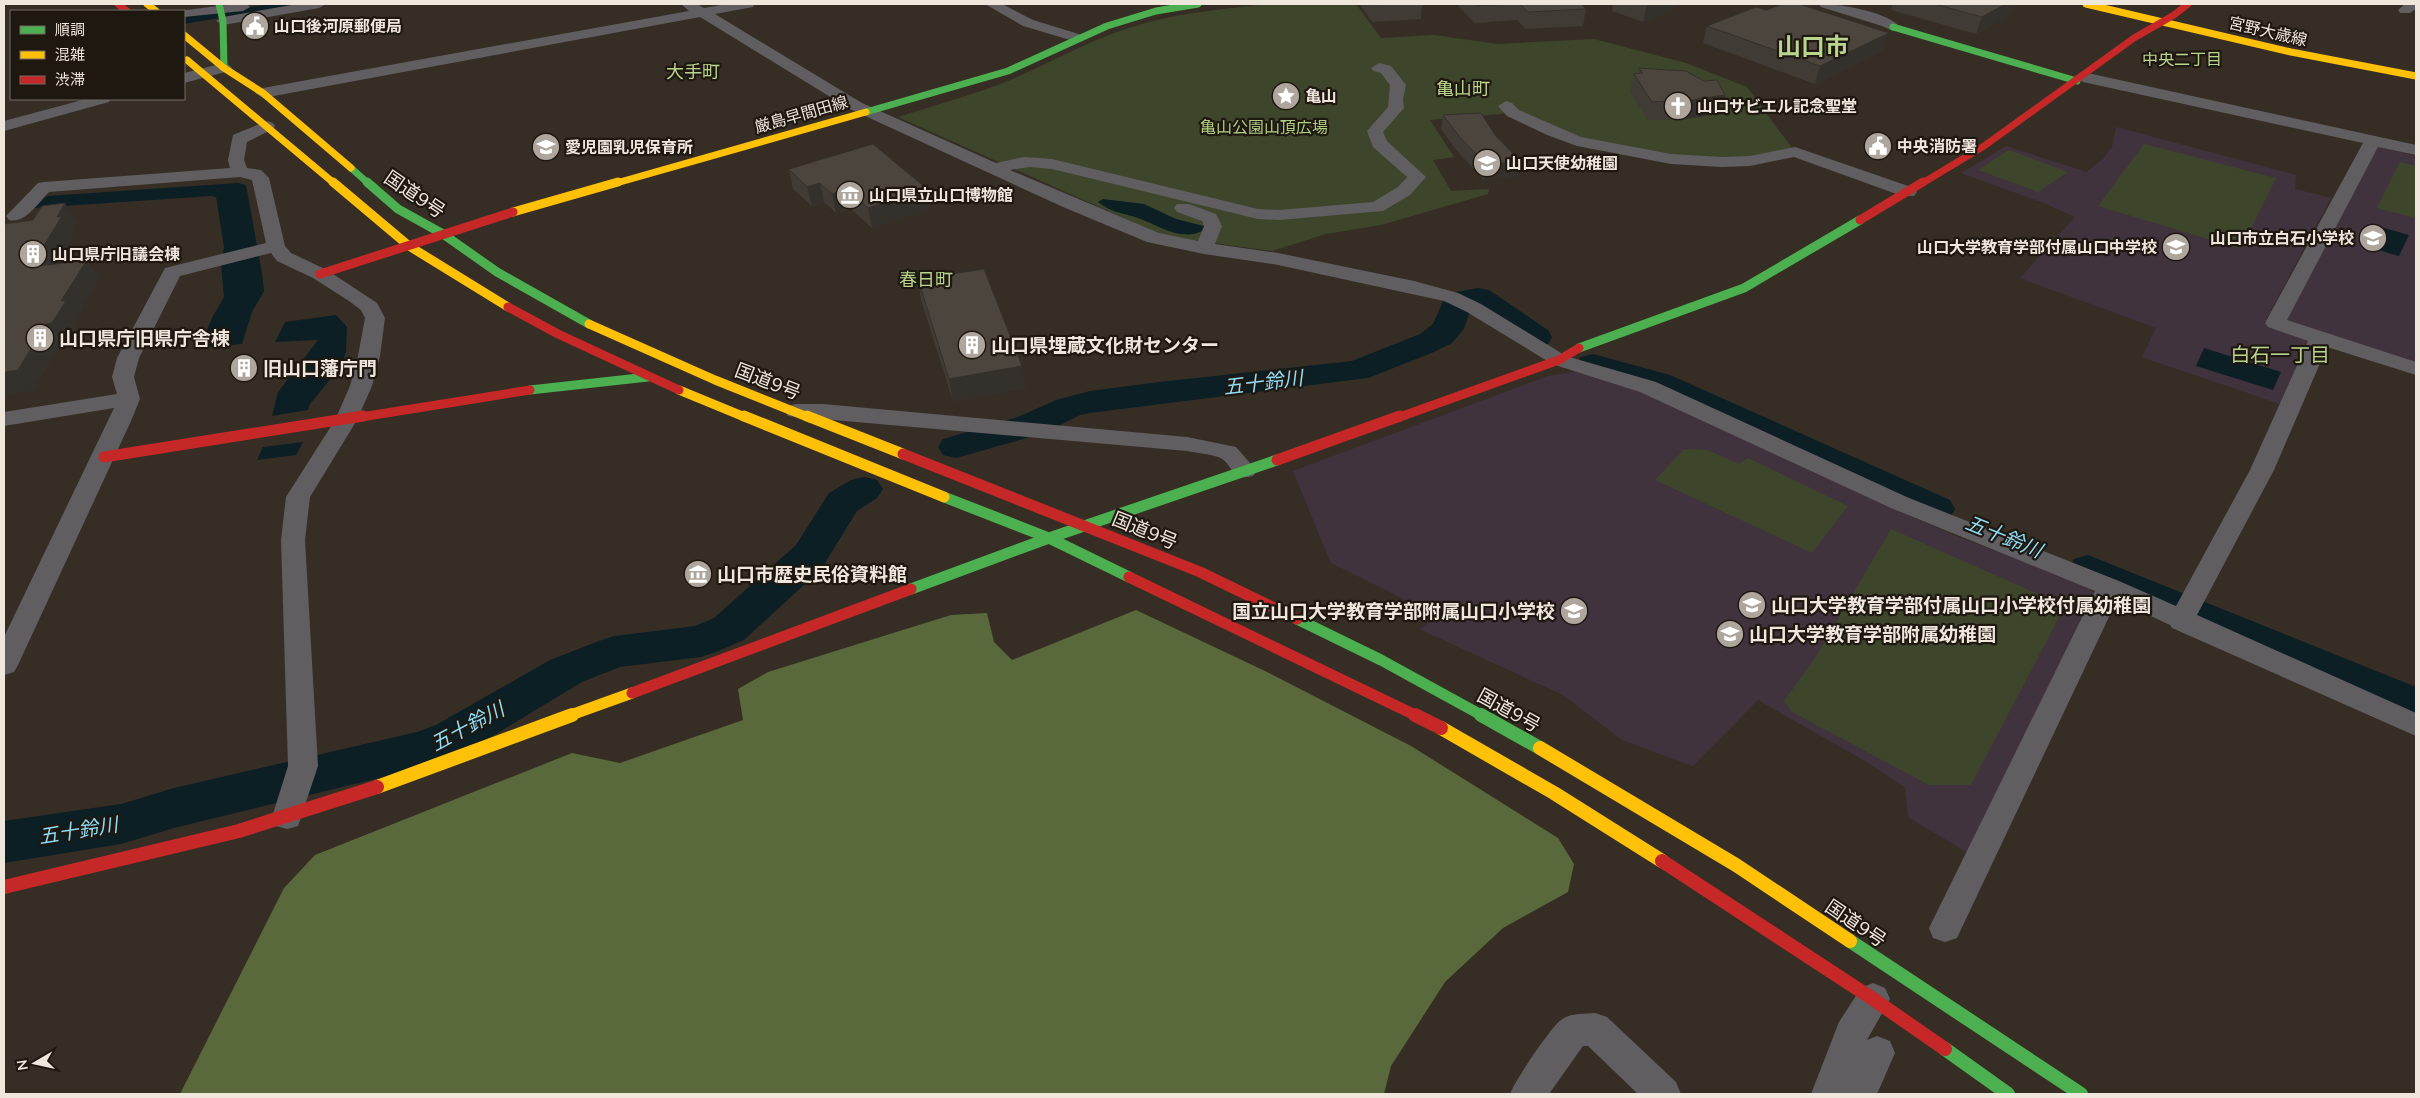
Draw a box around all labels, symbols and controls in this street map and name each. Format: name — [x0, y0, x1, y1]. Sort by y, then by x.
legend — [10, 10, 185, 100]
public building icon: 山口後河原郵便局 — [240, 11, 270, 41]
street label: 宮野大歳線 — [2227, 12, 2309, 50]
place label: 山口後河原郵便局 — [274, 16, 402, 36]
text: 順調 — [55, 20, 85, 39]
district label: 山口市 — [1777, 31, 1849, 61]
text: 混雑 — [55, 45, 85, 64]
district label: 中央二丁目 — [2142, 49, 2222, 69]
district label: 大手町 — [666, 60, 720, 83]
text: 渋滞 — [55, 70, 85, 89]
district label: 亀山町 — [1436, 77, 1490, 100]
place icon: 亀山 — [1271, 81, 1301, 111]
place label: 亀山 — [1305, 86, 1337, 106]
street label: 厳島早間田線 — [752, 91, 850, 137]
church icon: 山口サビエル記念聖堂 — [1663, 91, 1693, 121]
place label: 山口サビエル記念聖堂 — [1697, 96, 1857, 116]
park label: 亀山公園山頂広場 — [1200, 117, 1328, 137]
public building icon: 中央消防署 — [1863, 131, 1893, 161]
school or university icon: 愛児園乳児保育所 — [531, 132, 561, 162]
place label: 中央消防署 — [1897, 136, 1977, 156]
place label: 愛児園乳児保育所 — [565, 137, 693, 157]
school or university icon: 山口天使幼稚園 — [1472, 148, 1502, 178]
place label: 山口天使幼稚園 — [1506, 153, 1618, 173]
street label: 国道9号 — [380, 165, 450, 223]
museum icon: 山口県立山口博物館 — [835, 180, 865, 210]
place label: 山口県立山口博物館 — [869, 185, 1013, 205]
school or university icon: 山口市立白石小学校 — [2358, 223, 2388, 253]
place label: 山口市立白石小学校 — [2210, 228, 2354, 248]
school or university icon: 山口大学教育学部付属山口中学校 — [2161, 232, 2191, 262]
place label: 山口大学教育学部付属山口中学校 — [1917, 237, 2157, 257]
building icon: 山口県庁旧議会棟 — [18, 239, 48, 269]
place label: 山口県庁旧議会棟 — [52, 244, 180, 264]
district label: 春日町 — [899, 268, 953, 291]
building icon: 山口県庁旧県庁舎棟 — [25, 323, 55, 353]
place label: 山口県庁旧県庁舎棟 — [59, 326, 230, 350]
building icon: 山口県埋蔵文化財センター — [957, 330, 987, 360]
place label: 山口県埋蔵文化財センター — [991, 333, 1219, 357]
district label: 白石一丁目 — [2230, 342, 2330, 367]
building icon: 旧山口藩庁門 — [229, 353, 259, 383]
place label: 旧山口藩庁門 — [263, 356, 377, 380]
street label: 国道9号 — [732, 358, 804, 404]
water label: 五十鈴川 — [1222, 364, 1306, 399]
street label: 国道9号 — [1109, 506, 1181, 554]
water label: 五十鈴川 — [1962, 509, 2048, 563]
museum icon: 山口市歴史民俗資料館 — [683, 559, 713, 589]
place label: 山口市歴史民俗資料館 — [717, 562, 907, 586]
school or university icon: 山口大学教育学部付属山口小学校付属幼稚園 — [1737, 590, 1767, 620]
place label: 山口大学教育学部付属山口小学校付属幼稚園 — [1771, 593, 2151, 617]
school or university icon: 国立山口大学教育学部附属山口小学校 — [1559, 596, 1589, 626]
place label: 国立山口大学教育学部附属山口小学校 — [1232, 599, 1555, 623]
school or university icon: 山口大学教育学部附属幼稚園 — [1715, 619, 1745, 649]
place label: 山口大学教育学部附属幼稚園 — [1749, 622, 1996, 646]
street label: 国道9号 — [1473, 683, 1545, 737]
water label: 五十鈴川 — [426, 695, 510, 756]
water label: 五十鈴川 — [37, 811, 121, 849]
street label: 国道9号 — [1821, 894, 1891, 952]
north arrow — [10, 1038, 60, 1088]
text: N — [12, 1058, 32, 1072]

